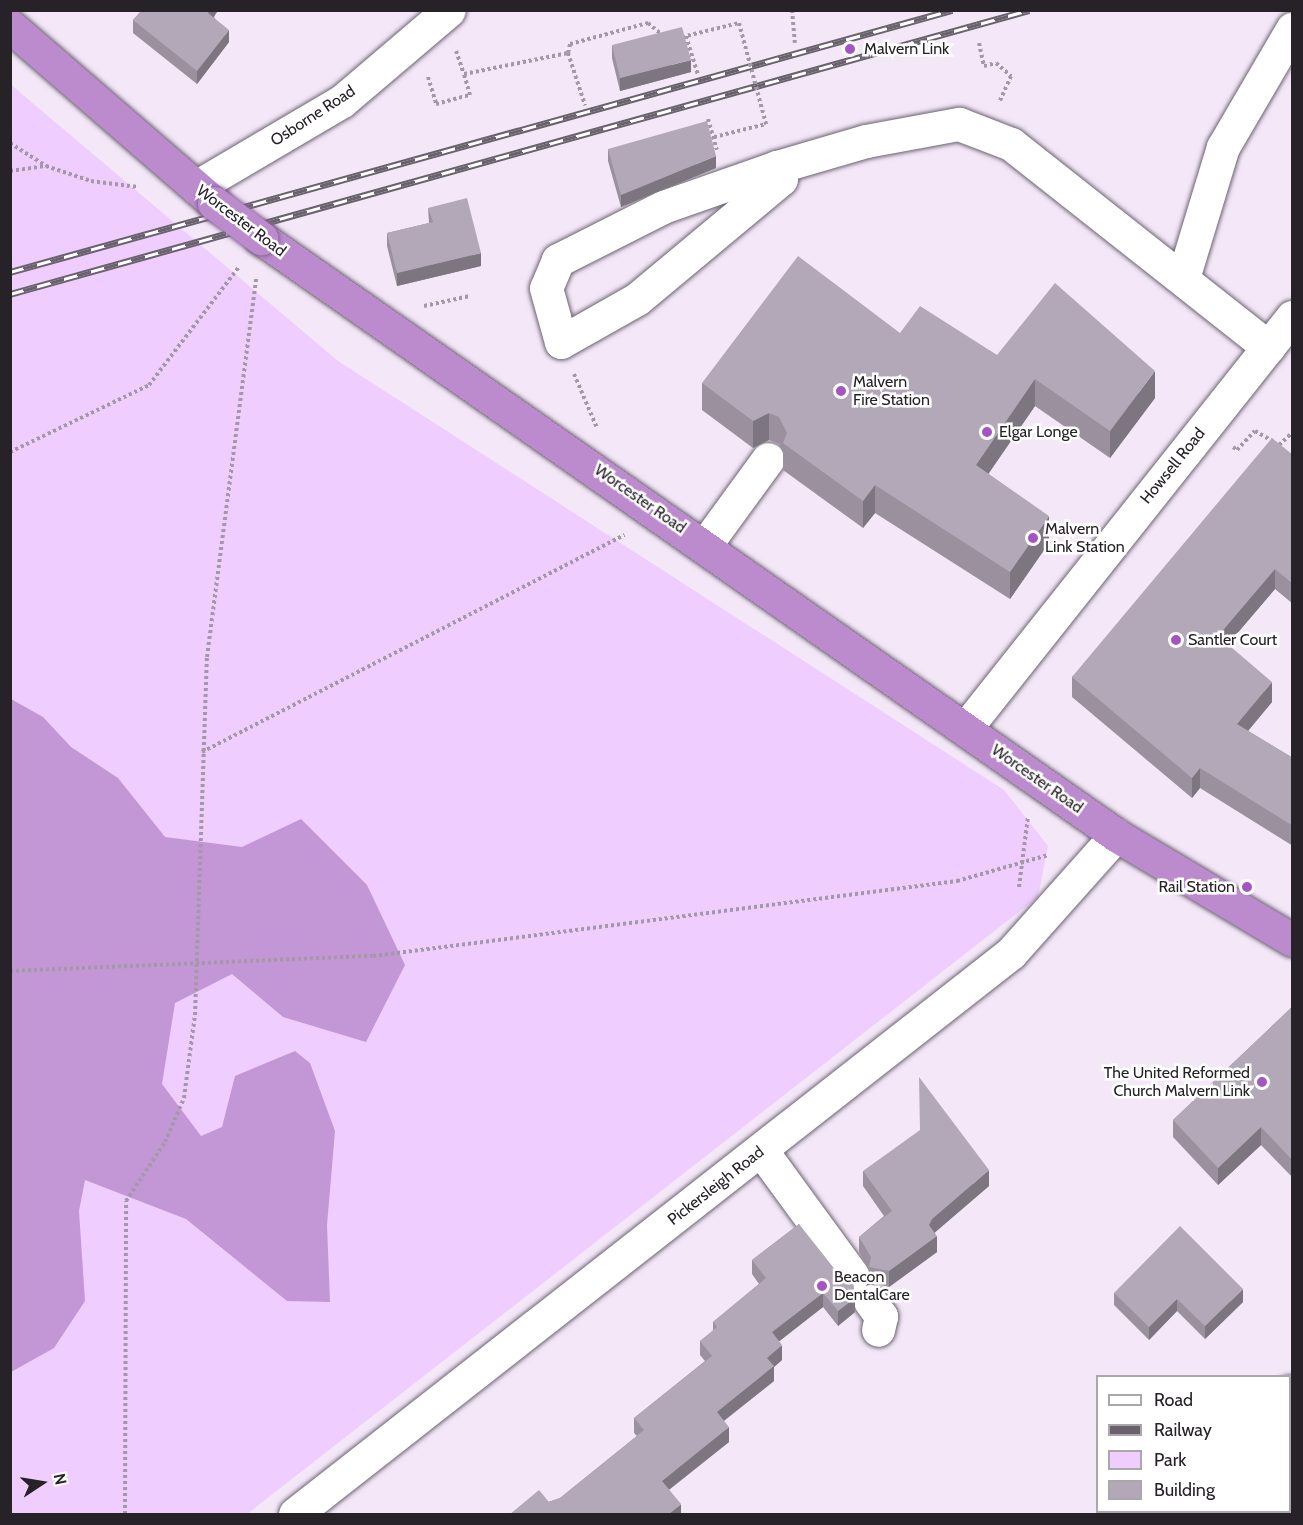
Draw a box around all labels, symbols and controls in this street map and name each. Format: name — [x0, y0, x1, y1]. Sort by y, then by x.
place label: Malvern Link — [864, 39, 949, 59]
marker: Malvern Link — [841, 40, 859, 58]
street label: Osborne Road — [267, 82, 359, 150]
street label: Worcester Road — [192, 181, 290, 261]
place label: Malvern Fire Station — [853, 372, 930, 410]
marker: Malvern Fire Station — [834, 384, 848, 398]
place label: Elgar Longe — [999, 422, 1078, 442]
street label: Howsell Road — [1137, 424, 1209, 508]
marker: Elgar Longe — [980, 425, 994, 439]
street label: Worcester Road — [591, 460, 689, 538]
place label: Malvern Link Station — [1045, 519, 1125, 557]
marker: Malvern Link Station — [1026, 531, 1040, 545]
place label: Santler Court — [1188, 630, 1277, 650]
marker: Santler Court — [1169, 633, 1183, 647]
street label: Worcester Road — [988, 740, 1086, 818]
place label: Rail Station — [1158, 877, 1235, 897]
marker: Rail Station — [1240, 880, 1254, 894]
place label: The United Reformed Church Malvern Link — [1104, 1063, 1250, 1101]
marker: The United Reformed Church Malvern Link — [1255, 1075, 1269, 1089]
street label: Pickersleigh Road — [664, 1143, 768, 1229]
place label: Beacon DentalCare — [834, 1267, 910, 1305]
marker: Beacon DentalCare — [815, 1279, 829, 1293]
legend — [1096, 1375, 1291, 1513]
text: Road — [1154, 1389, 1193, 1411]
text: Railway — [1154, 1419, 1212, 1441]
text: Park — [1154, 1449, 1186, 1471]
north arrow — [12, 1453, 72, 1513]
text: N — [50, 1472, 71, 1487]
text: Building — [1154, 1479, 1215, 1501]

